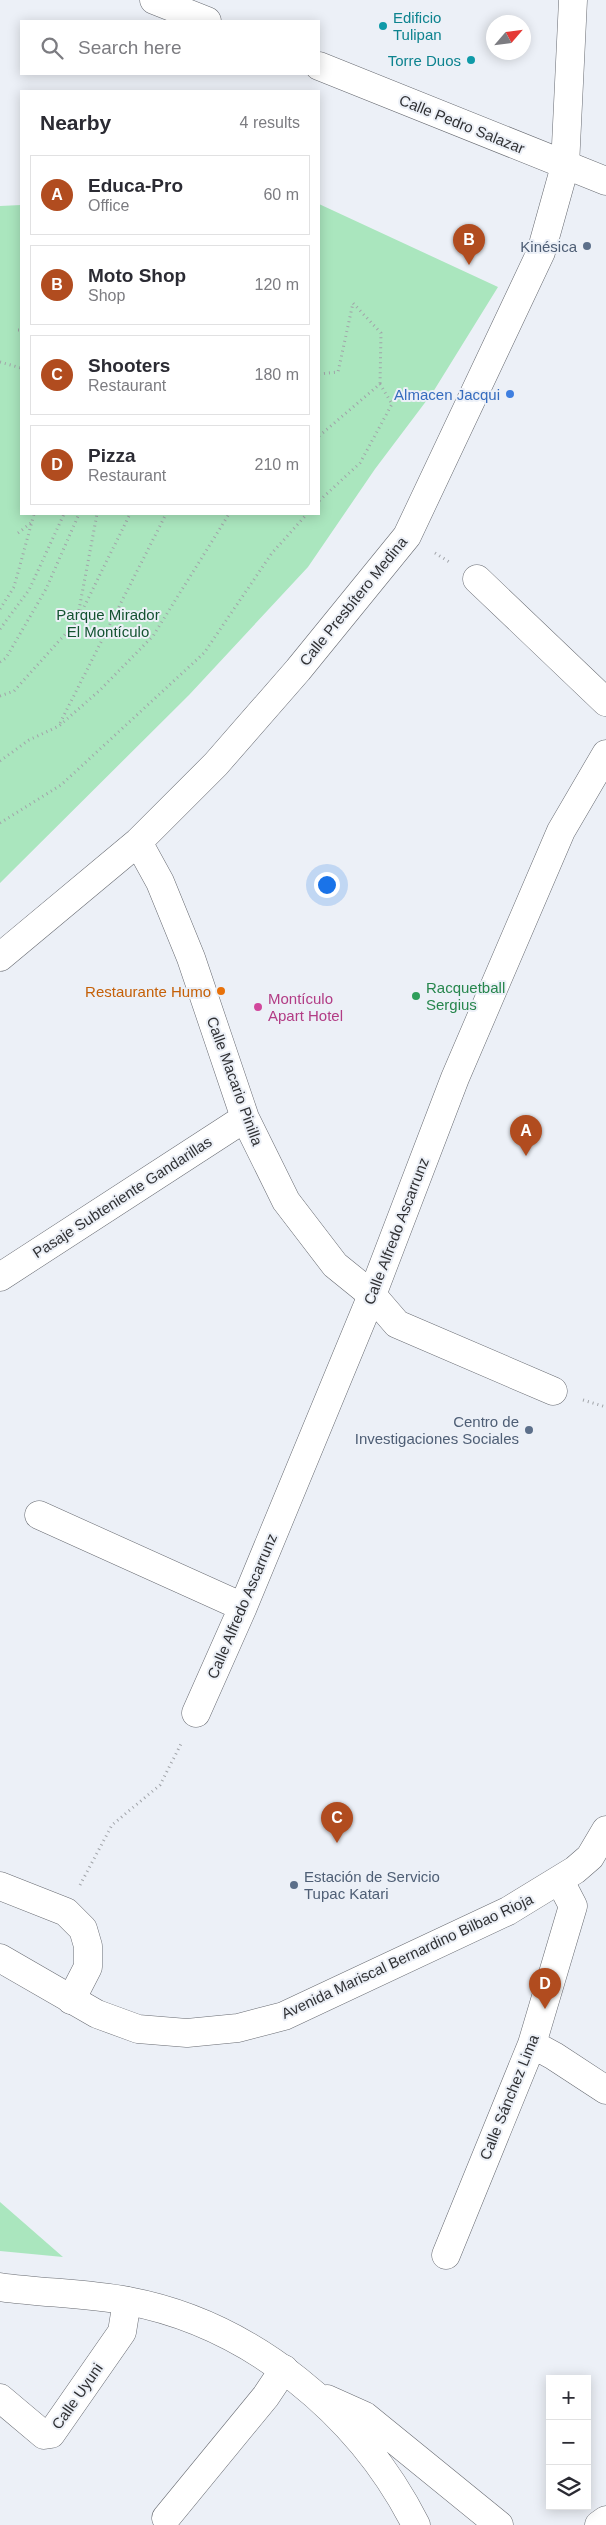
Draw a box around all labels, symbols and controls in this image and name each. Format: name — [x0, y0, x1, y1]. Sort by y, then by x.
place label: Edificio Tulipan — [393, 9, 442, 43]
north arrow — [486, 15, 531, 60]
search box — [20, 20, 320, 75]
marker: Edificio Tulipan — [377, 20, 389, 32]
icon: search — [38, 34, 66, 62]
text: Search here — [78, 37, 182, 58]
place label: Torre Duos — [388, 52, 461, 69]
marker: Torre Duos — [465, 54, 477, 66]
street label: Calle Pedro Salazar — [397, 91, 527, 157]
text: Nearby — [40, 111, 111, 134]
text: 4 results — [240, 114, 300, 131]
text: Educa-Pro — [88, 175, 183, 196]
text: A — [51, 186, 63, 203]
text: 60 m — [263, 186, 299, 203]
text: Office — [88, 197, 130, 214]
pin: B — [453, 224, 485, 265]
place label: Kinésica — [520, 238, 578, 255]
marker: Kinésica — [581, 240, 593, 252]
text: Moto Shop — [88, 265, 186, 286]
text: B — [51, 276, 63, 293]
text: 120 m — [255, 276, 299, 293]
text: Shop — [88, 287, 125, 304]
text: Shooters — [88, 355, 170, 376]
text: C — [51, 366, 63, 383]
text: 180 m — [255, 366, 299, 383]
text: Restaurant — [88, 377, 166, 394]
place label: Almacen Jacqui — [394, 386, 500, 403]
marker: Almacen Jacqui — [504, 388, 516, 400]
text: Pizza — [88, 445, 136, 466]
text: D — [51, 456, 63, 473]
text: 210 m — [255, 456, 299, 473]
text: Restaurant — [88, 467, 166, 484]
street label: Calle Presbítero Medina — [296, 533, 411, 669]
park label: Parque Mirador El Montículo — [56, 606, 160, 640]
your location — [314, 872, 340, 898]
place label: Racquetball Sergius — [426, 979, 505, 1013]
place label: Restaurante Humo — [85, 983, 211, 1000]
marker: Restaurante Humo — [215, 985, 227, 997]
place label: Montículo Apart Hotel — [268, 990, 343, 1024]
marker: Racquetball Sergius — [410, 990, 422, 1002]
marker: Montículo Apart Hotel — [252, 1001, 264, 1013]
street label: Calle Macario Pinilla — [204, 1014, 266, 1148]
pin: A — [510, 1115, 542, 1156]
street label: Pasaje Subteniente Gandarillas — [29, 1133, 215, 1261]
street label: Calle Alfredo Ascarrunz — [360, 1155, 432, 1307]
place label: Centro de Investigaciones Sociales — [355, 1413, 519, 1447]
marker: Centro de Investigaciones Sociales — [523, 1424, 535, 1436]
street label: Calle Alfredo Ascarrunz — [204, 1531, 280, 1681]
pin: C — [321, 1802, 353, 1843]
place label: Estación de Servicio Tupac Katari — [304, 1868, 440, 1902]
marker: Estación de Servicio Tupac Katari — [288, 1879, 300, 1891]
street label: Avenida Mariscal Bernardino Bilbao Rioja — [278, 1890, 536, 2022]
pin: D — [529, 1968, 561, 2009]
street label: Calle Sánchez Lima — [476, 2031, 542, 2162]
street label: Calle Uyuni — [48, 2360, 106, 2432]
map controls — [546, 2375, 591, 2510]
button: + — [546, 2375, 591, 2420]
button: − — [546, 2420, 591, 2465]
button: layers — [546, 2465, 591, 2510]

